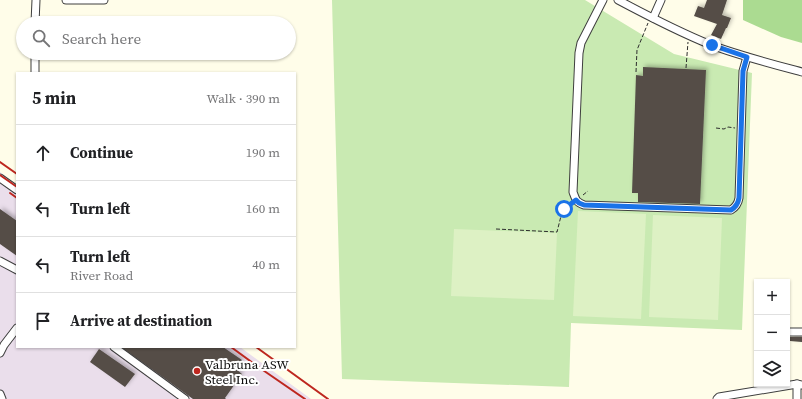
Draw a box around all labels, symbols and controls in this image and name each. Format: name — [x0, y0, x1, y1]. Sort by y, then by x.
search box — [16, 16, 296, 60]
icon: search — [30, 27, 52, 49]
text: Search here — [62, 28, 141, 49]
route end — [703, 36, 721, 54]
text: 5 min — [32, 86, 76, 110]
text: Walk · 390 m — [207, 90, 280, 107]
icon: ahead — [32, 142, 54, 164]
text: Continue — [70, 142, 133, 163]
text: 190 m — [246, 144, 280, 161]
icon: left — [32, 198, 54, 220]
text: Turn left — [70, 198, 130, 219]
text: 160 m — [246, 200, 280, 217]
route start — [555, 200, 573, 218]
text: Turn left — [70, 246, 130, 267]
icon: left — [32, 254, 54, 276]
text: 40 m — [252, 256, 280, 273]
text: River Road — [70, 267, 133, 284]
map controls — [754, 279, 790, 387]
button: + — [754, 279, 790, 315]
icon: arrive — [32, 310, 54, 332]
text: Arrive at destination — [70, 310, 212, 331]
button: − — [754, 315, 790, 351]
button: layers — [754, 351, 790, 387]
place label: Valbruna ASW Steel Inc. — [205, 356, 289, 388]
marker: Valbruna ASW Steel Inc. — [192, 366, 202, 376]

